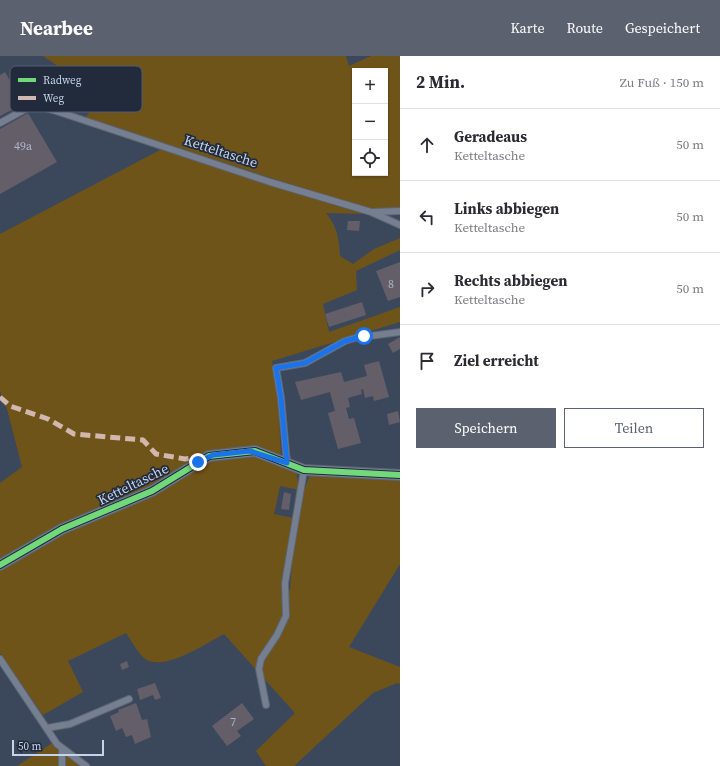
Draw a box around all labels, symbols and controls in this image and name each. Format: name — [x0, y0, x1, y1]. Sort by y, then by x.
text: Nearbee — [20, 15, 93, 41]
text: Karte — [510, 18, 545, 38]
text: Route — [567, 18, 603, 38]
text: Gespeichert — [625, 18, 700, 38]
legend — [10, 66, 142, 112]
map controls — [352, 68, 388, 176]
button: + — [352, 68, 388, 104]
text: 2 Min. — [416, 70, 465, 94]
text: Radweg — [43, 73, 82, 88]
text: Zu Fuß · 150 m — [620, 74, 704, 91]
text: Weg — [43, 91, 64, 106]
button: − — [352, 104, 388, 140]
text: Geradeaus — [454, 126, 527, 147]
street label: Ketteltasche — [181, 130, 261, 172]
icon: ahead — [416, 134, 438, 156]
text: 50 m — [676, 136, 704, 153]
house number: 49a — [14, 138, 33, 154]
button: locate — [352, 140, 388, 176]
text: Ketteltasche — [454, 147, 525, 164]
text: Links abbiegen — [454, 198, 559, 219]
icon: left — [416, 206, 438, 228]
text: 50 m — [676, 208, 704, 225]
text: Ketteltasche — [454, 219, 525, 236]
text: Rechts abbiegen — [454, 270, 568, 291]
house number: 8 — [388, 276, 394, 292]
icon: right — [416, 278, 438, 300]
text: 50 m — [676, 280, 704, 297]
text: Ketteltasche — [454, 291, 525, 308]
route start — [355, 327, 373, 345]
icon: arrive — [416, 350, 438, 372]
text: Ziel erreicht — [454, 350, 539, 371]
button: Speichern — [416, 408, 556, 448]
button: Teilen — [564, 408, 704, 448]
route end — [189, 453, 207, 471]
street label: Ketteltasche — [94, 458, 172, 510]
house number: 7 — [230, 714, 236, 730]
scale bar — [12, 738, 104, 757]
text: 50 m — [18, 739, 41, 754]

